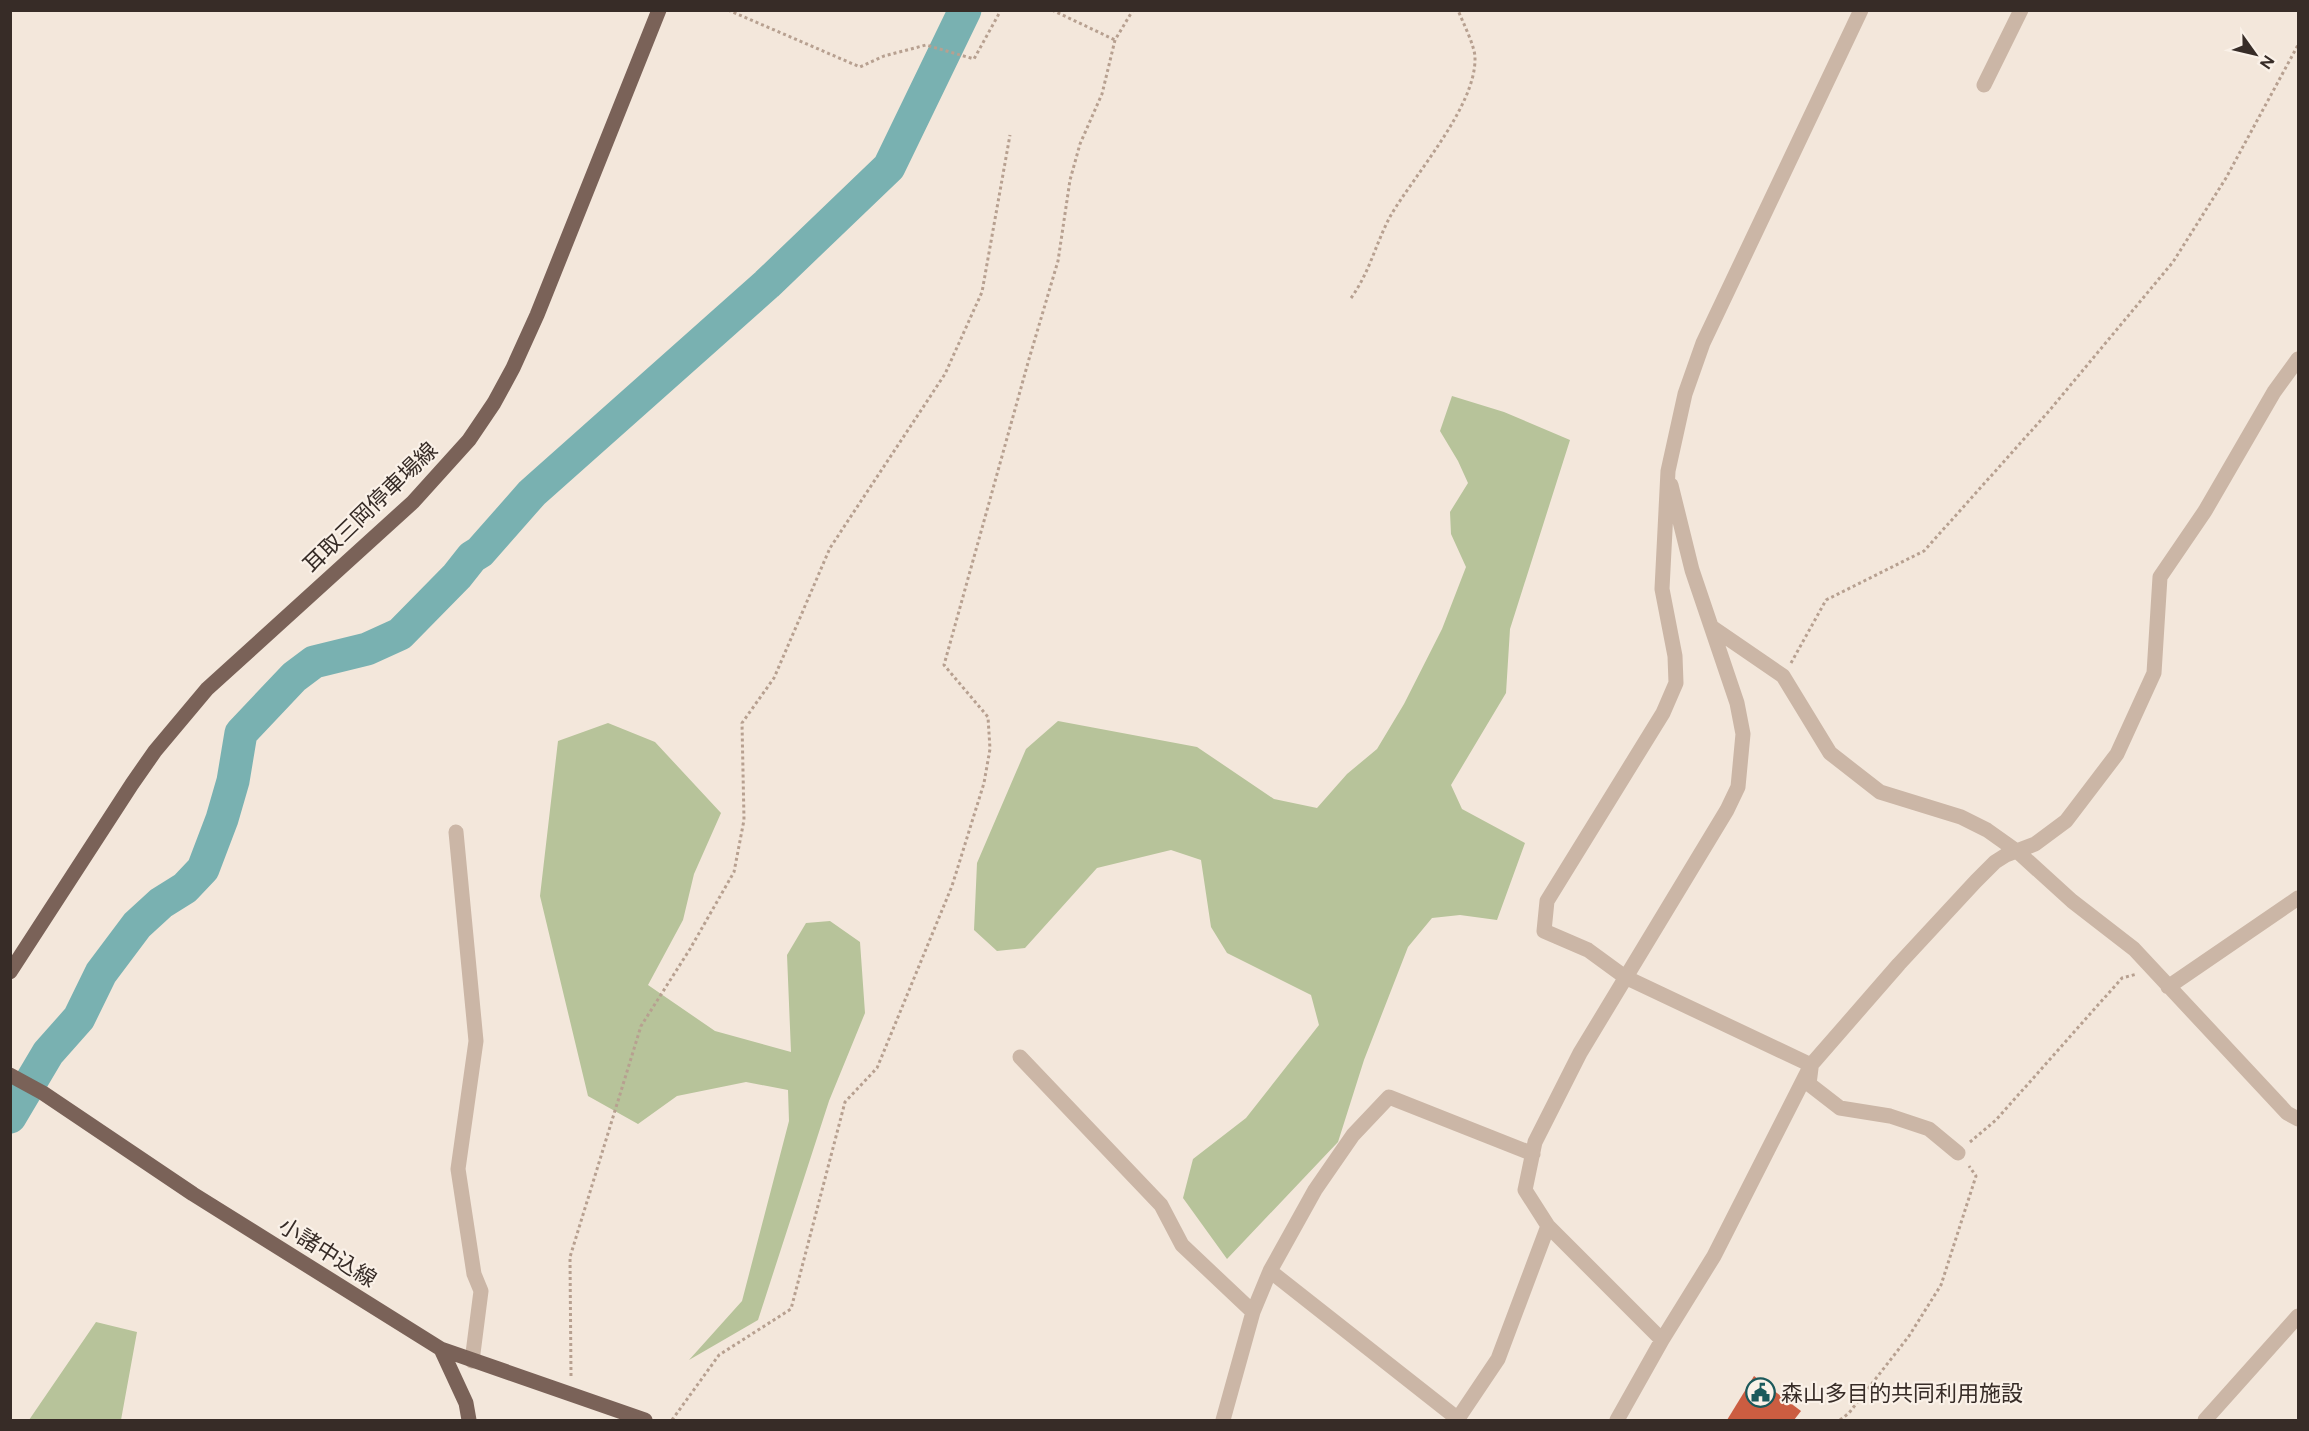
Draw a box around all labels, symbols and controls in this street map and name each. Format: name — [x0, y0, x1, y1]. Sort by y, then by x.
north arrow — [2225, 24, 2285, 84]
text: N — [2256, 52, 2278, 73]
street label: 耳取三岡停車場線 — [298, 437, 443, 578]
street label: 小諸中込線 — [274, 1212, 382, 1293]
public building icon: 森山多目的共同利用施設 — [1744, 1377, 1776, 1409]
place label: 森山多目的共同利用施設 — [1781, 1380, 2023, 1407]

